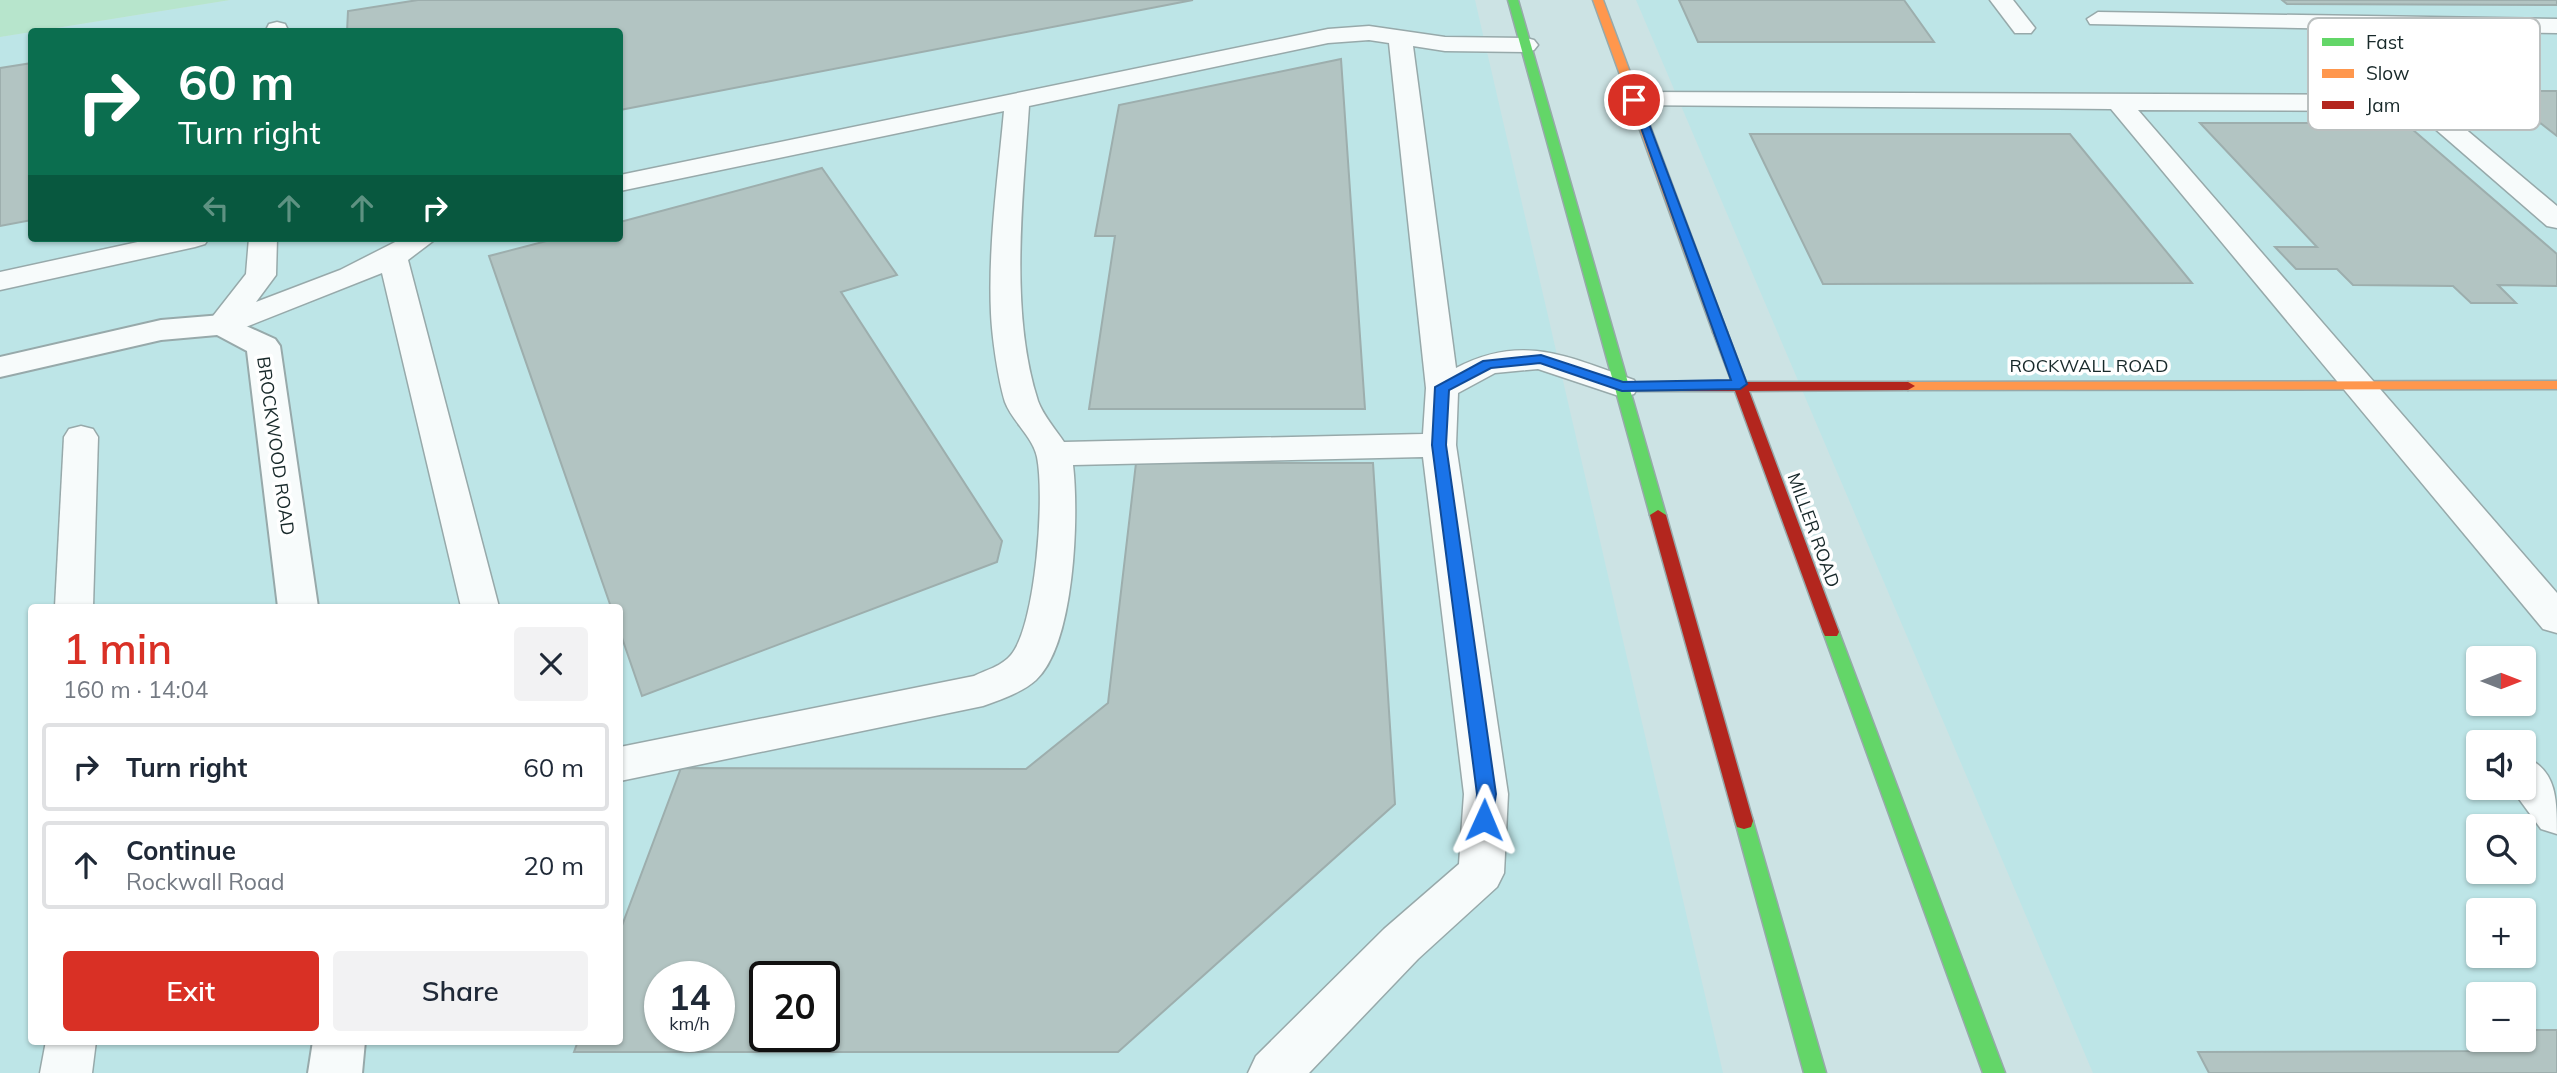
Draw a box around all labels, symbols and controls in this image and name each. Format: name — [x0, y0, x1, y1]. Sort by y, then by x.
legend — [2308, 18, 2540, 130]
text: Fast — [2366, 30, 2404, 54]
text: 60 m — [178, 51, 294, 112]
icon: right — [63, 56, 154, 147]
text: Slow — [2366, 61, 2410, 85]
pin — [1604, 70, 1664, 130]
icon: arrive — [1615, 81, 1653, 119]
text: Jam — [2366, 93, 2400, 117]
text: Turn right — [178, 112, 321, 152]
icon: left — [197, 189, 235, 227]
icon: ahead — [270, 189, 308, 227]
icon: ahead — [343, 189, 381, 227]
icon: right — [416, 189, 454, 227]
street label: ROCKWALL ROAD — [2009, 354, 2169, 377]
street label: BROCKWOOD ROAD — [252, 355, 300, 537]
street label: MILLER ROAD — [1783, 470, 1845, 590]
text: 1 min — [63, 622, 172, 675]
button: close — [514, 627, 588, 701]
north arrow — [2466, 646, 2536, 716]
map controls — [2466, 646, 2536, 1052]
text: 160 m · 14:04 — [63, 675, 208, 704]
button: sound — [2466, 730, 2536, 800]
icon: right — [67, 748, 105, 786]
text: Turn right — [126, 751, 247, 784]
text: 60 m — [523, 751, 584, 784]
position arrow — [1447, 783, 1521, 857]
button: search — [2466, 814, 2536, 884]
text: Continue — [126, 834, 236, 867]
icon: ahead — [67, 846, 105, 884]
text: 20 m — [523, 849, 584, 882]
text: Rockwall Road — [126, 867, 285, 896]
button: + — [2466, 898, 2536, 968]
button: Exit — [63, 951, 319, 1031]
button: Share — [333, 951, 588, 1031]
speed limit sign: 20 — [749, 961, 840, 1052]
text: 14 — [668, 975, 711, 1019]
button: − — [2466, 982, 2536, 1052]
text: km/h — [669, 1012, 710, 1035]

